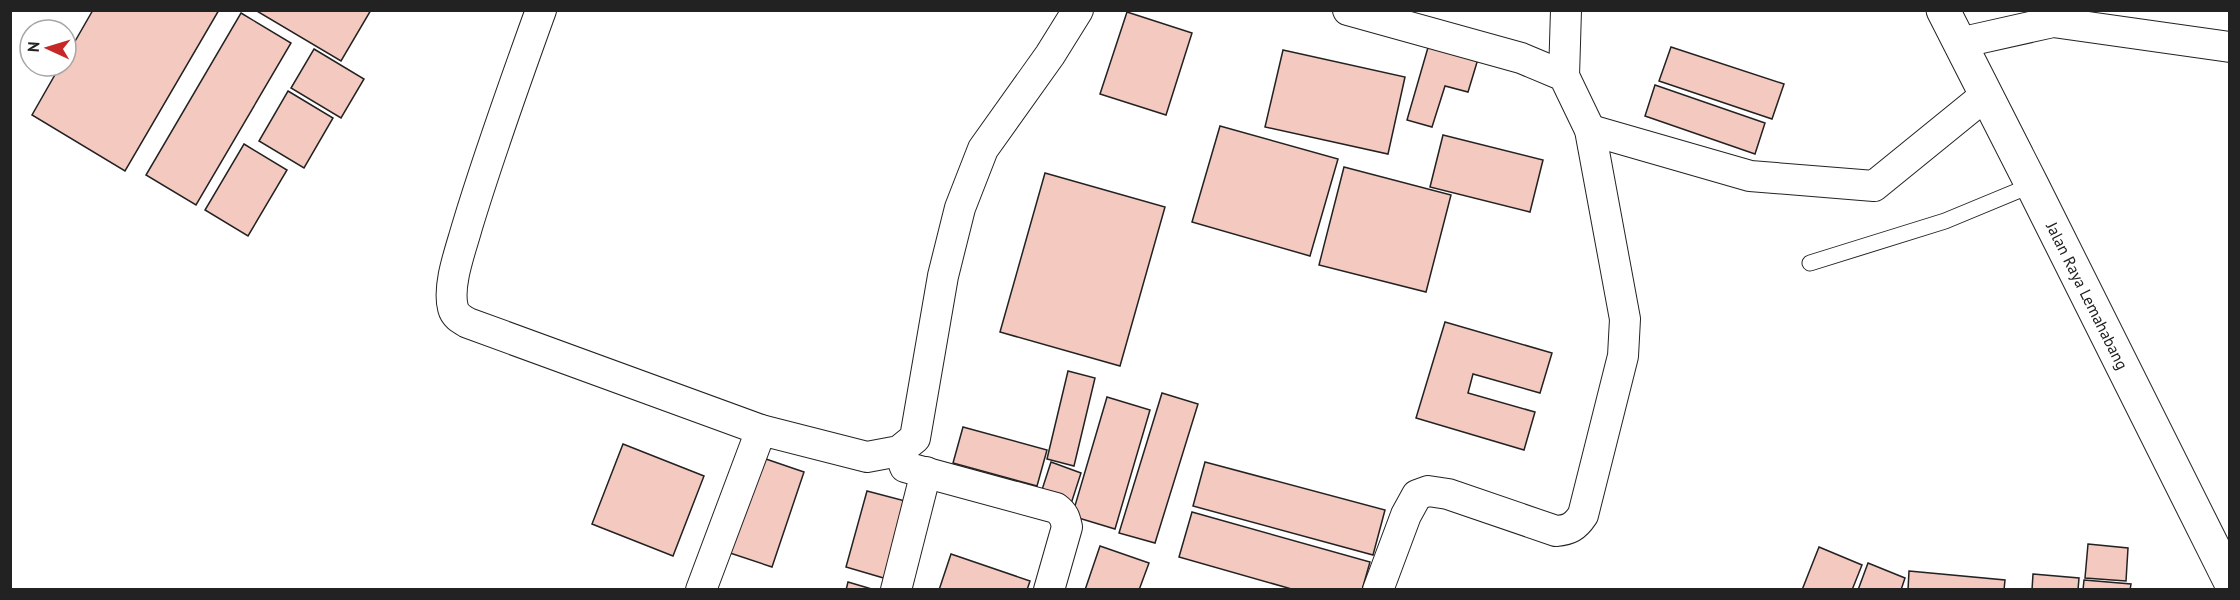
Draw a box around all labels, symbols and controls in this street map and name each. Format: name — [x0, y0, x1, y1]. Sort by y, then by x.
north arrow — [18, 18, 78, 78]
text: N — [23, 41, 43, 53]
street label: Jalan Raya Lemahabang — [2042, 218, 2133, 373]

